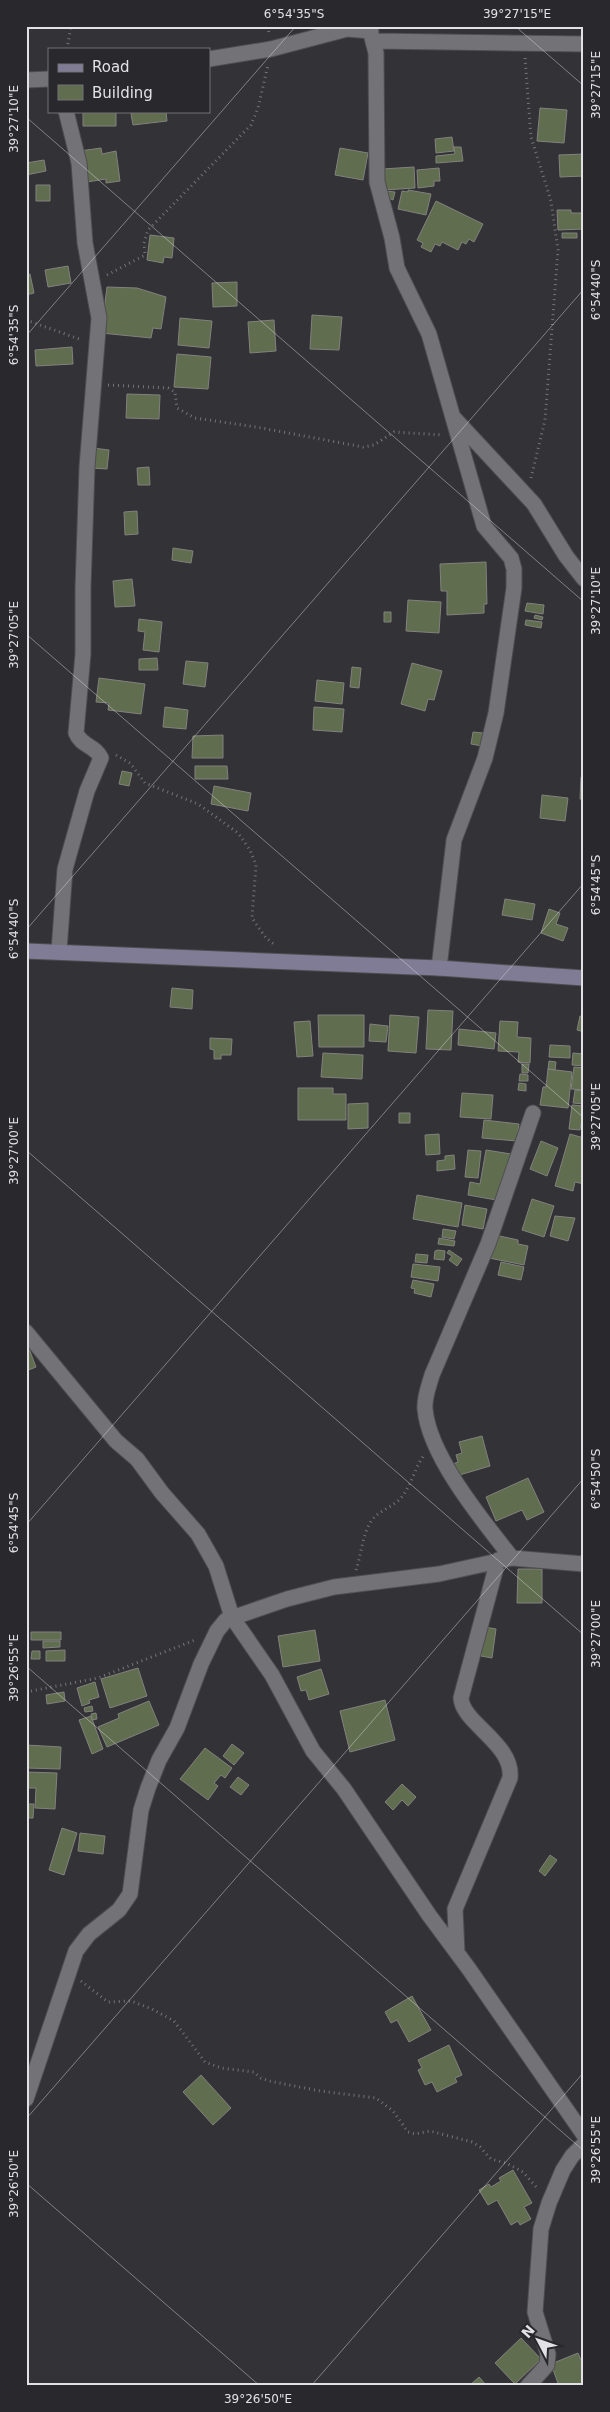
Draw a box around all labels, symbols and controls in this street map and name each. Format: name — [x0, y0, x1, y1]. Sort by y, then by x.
text: 6°54'35"S — [264, 7, 324, 21]
text: 39°27'15"E — [483, 7, 551, 21]
legend — [48, 48, 210, 112]
text: 39°27'15"E — [589, 51, 603, 119]
text: Road — [92, 58, 130, 76]
text: Building — [92, 84, 153, 102]
text: 39°27'10"E — [7, 85, 21, 153]
text: 6°54'40"S — [589, 260, 603, 320]
text: 6°54'35"S — [7, 305, 21, 365]
text: 39°27'10"E — [589, 567, 603, 635]
text: 39°27'05"E — [7, 601, 21, 669]
text: 6°54'45"S — [589, 855, 603, 915]
text: 6°54'40"S — [7, 899, 21, 959]
text: 39°27'05"E — [589, 1083, 603, 1151]
text: 39°27'00"E — [7, 1117, 21, 1185]
text: 6°54'50"S — [589, 1449, 603, 1509]
text: 6°54'45"S — [7, 1493, 21, 1553]
text: 39°27'00"E — [589, 1600, 603, 1668]
text: 39°26'55"E — [7, 1634, 21, 1702]
text: 39°26'55"E — [589, 2116, 603, 2184]
text: 39°26'50"E — [7, 2150, 21, 2218]
north arrow — [512, 2314, 562, 2364]
text: N — [518, 2322, 538, 2341]
text: 39°26'50"E — [224, 2392, 292, 2406]

